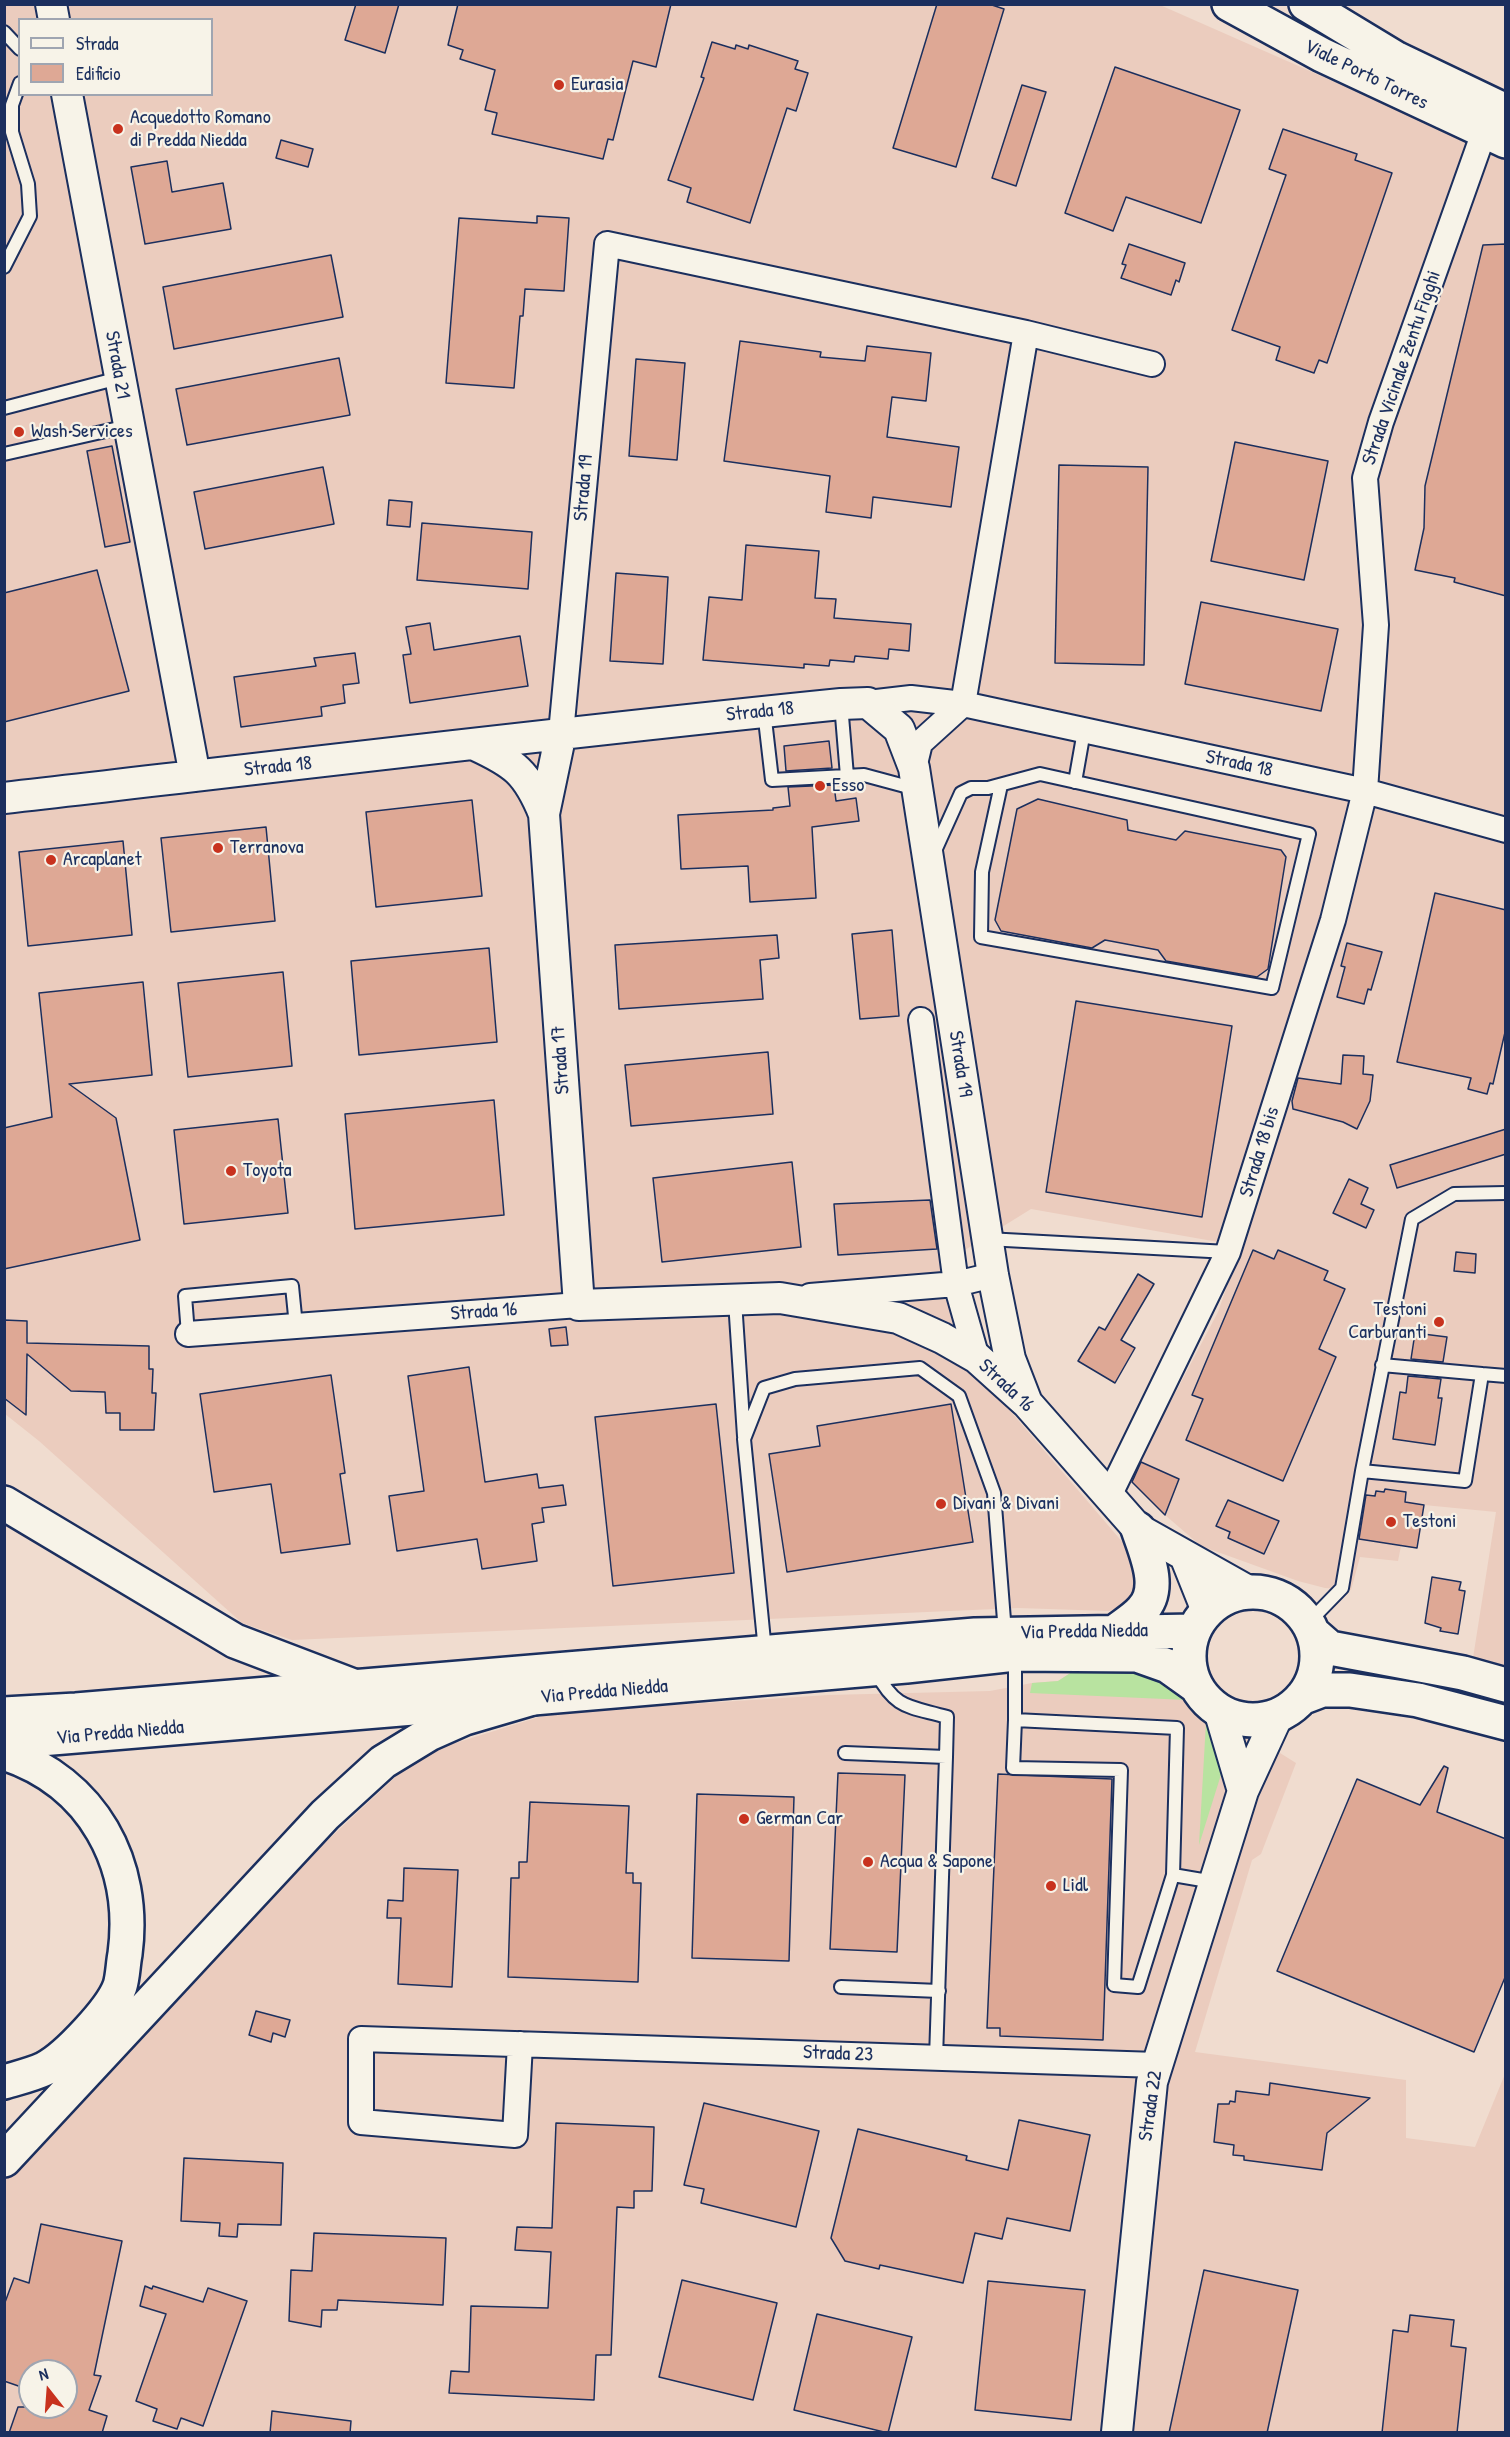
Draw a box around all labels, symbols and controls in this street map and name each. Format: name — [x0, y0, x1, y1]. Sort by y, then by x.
legend — [18, 18, 213, 96]
text: Strada — [76, 31, 119, 56]
street label: Viale Porto Torres — [1300, 35, 1432, 115]
text: Edificio — [76, 61, 120, 86]
place label: Eurasia — [571, 73, 623, 97]
marker: Eurasia — [552, 78, 566, 92]
place label: Acquedotto Romano di Predda Niedda — [130, 106, 271, 153]
marker: Acquedotto Romano di Predda Niedda — [111, 122, 125, 136]
street label: Strada Vicinale Zentu Figghi — [1357, 268, 1447, 468]
street label: Strada 21 — [99, 329, 135, 401]
place label: Wash Services — [31, 420, 133, 444]
marker: Wash Services — [12, 425, 26, 439]
street label: Strada 19 — [569, 454, 599, 522]
street label: Strada 18 — [725, 697, 795, 727]
street label: Strada 18 — [1203, 745, 1275, 783]
street label: Strada 18 — [243, 752, 313, 782]
place label: Esso — [832, 774, 864, 798]
marker: Esso — [813, 779, 827, 793]
place label: Terranova — [230, 836, 303, 860]
marker: Terranova — [211, 841, 225, 855]
place label: Arcaplanet — [63, 848, 142, 872]
marker: Arcaplanet — [44, 853, 58, 867]
street label: Strada 17 — [547, 1025, 575, 1095]
street label: Strada 19 — [943, 1029, 977, 1099]
street label: Strada 18 bis — [1235, 1104, 1285, 1200]
place label: Toyota — [243, 1159, 292, 1183]
marker: Toyota — [224, 1164, 238, 1178]
street label: Strada 16 — [450, 1298, 518, 1326]
place label: Testoni Carburanti — [1348, 1298, 1427, 1345]
marker: Testoni Carburanti — [1432, 1315, 1446, 1329]
street label: Strada 16 — [973, 1354, 1039, 1418]
place label: Divani & Divani — [953, 1492, 1059, 1516]
marker: Divani & Divani — [934, 1497, 948, 1511]
place label: Testoni — [1403, 1510, 1456, 1534]
marker: Testoni — [1384, 1515, 1398, 1529]
street label: Via Predda Niedda — [1020, 1619, 1148, 1645]
street label: Via Predda Niedda — [539, 1674, 669, 1710]
street label: Via Predda Niedda — [55, 1715, 185, 1751]
place label: German Car — [756, 1807, 843, 1831]
marker: German Car — [737, 1812, 751, 1826]
place label: Acqua & Sapone — [880, 1850, 993, 1874]
marker: Acqua & Sapone — [861, 1855, 875, 1869]
place label: Lidl — [1063, 1874, 1088, 1898]
marker: Lidl — [1044, 1879, 1058, 1893]
street label: Strada 23 — [803, 2041, 873, 2067]
street label: Strada 22 — [1134, 2069, 1168, 2143]
north arrow — [18, 2359, 78, 2419]
text: N — [36, 2362, 51, 2385]

